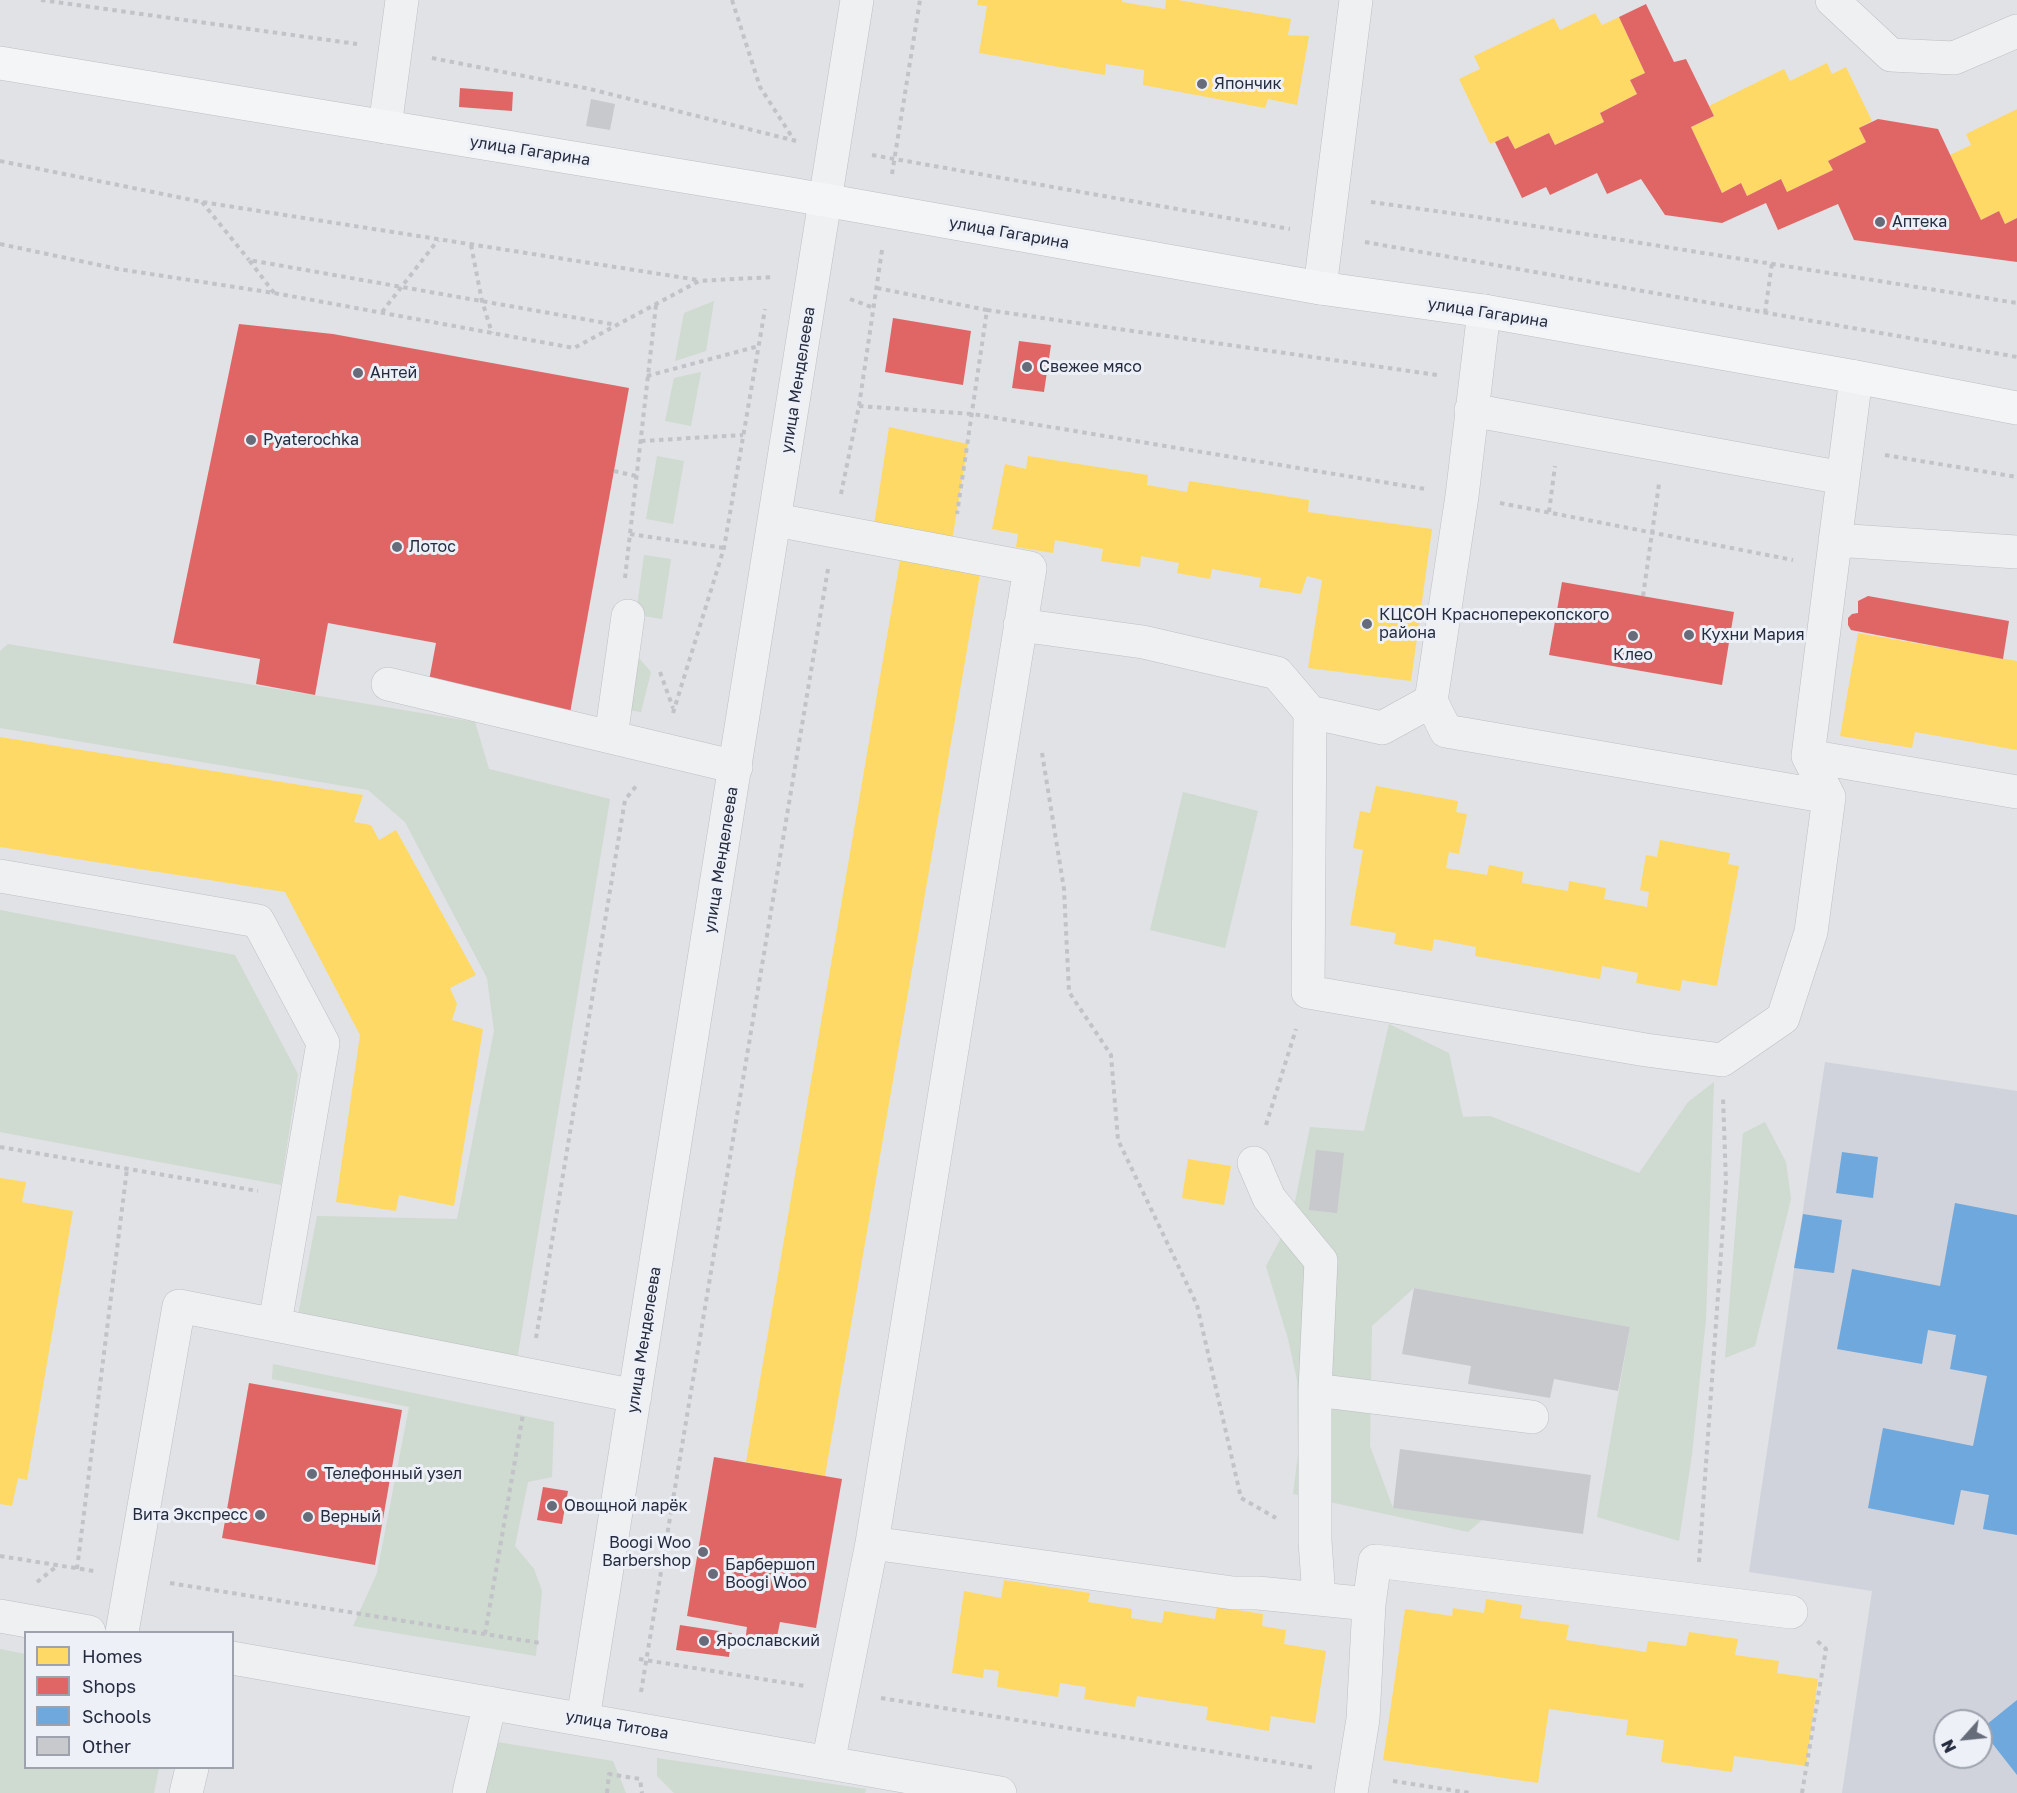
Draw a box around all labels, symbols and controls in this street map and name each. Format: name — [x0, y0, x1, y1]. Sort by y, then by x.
place label: Япончик — [1214, 74, 1282, 94]
marker: Япончик — [1195, 77, 1209, 91]
street label: улица Гагарина — [468, 132, 592, 170]
place label: Аптека — [1892, 212, 1947, 232]
street label: улица Гагарина — [947, 213, 1071, 253]
marker: Аптека — [1873, 215, 1887, 229]
street label: улица Гагарина — [1426, 294, 1550, 332]
street label: улица Менделеева — [777, 305, 819, 455]
place label: Свежее мясо — [1039, 357, 1142, 377]
marker: Свежее мясо — [1020, 360, 1034, 374]
place label: Антей — [370, 363, 417, 383]
marker: Антей — [351, 366, 365, 380]
place label: Pyaterochka — [263, 430, 359, 450]
marker: Pyaterochka — [244, 433, 258, 447]
place label: Лотос — [409, 537, 456, 557]
marker: Лотос — [390, 540, 404, 554]
place label: КЦСОН Красноперекопского района — [1379, 605, 1609, 643]
marker: КЦСОН Красноперекопского района — [1360, 617, 1374, 631]
place label: Кухни Мария — [1701, 625, 1805, 645]
marker: Кухни Мария — [1682, 628, 1696, 642]
marker: Клео — [1626, 629, 1640, 643]
place label: Клео — [1613, 645, 1653, 665]
street label: улица Менделеева — [700, 785, 742, 935]
street label: улица Менделеева — [623, 1265, 665, 1415]
place label: Телефонный узел — [324, 1464, 462, 1484]
marker: Телефонный узел — [305, 1467, 319, 1481]
place label: Овощной ларёк — [564, 1496, 688, 1516]
marker: Овощной ларёк — [545, 1499, 559, 1513]
place label: Вита Экспресс — [132, 1505, 248, 1525]
place label: Верный — [320, 1507, 381, 1527]
marker: Вита Экспресс — [253, 1508, 267, 1522]
marker: Верный — [301, 1510, 315, 1524]
place label: Boogi Woo Barbershop — [602, 1533, 691, 1571]
marker: Boogi Woo Barbershop — [696, 1545, 710, 1559]
place label: Барбершоп Boogi Woo — [725, 1555, 815, 1593]
marker: Барбершоп Boogi Woo — [706, 1567, 720, 1581]
legend — [24, 1631, 234, 1769]
place label: Ярославский — [716, 1631, 820, 1651]
marker: Ярославский — [697, 1634, 711, 1648]
text: Homes — [82, 1645, 142, 1667]
text: Shops — [82, 1675, 136, 1697]
text: Schools — [82, 1705, 151, 1727]
street label: улица Титова — [564, 1706, 670, 1744]
north arrow — [1933, 1709, 1993, 1769]
text: Other — [82, 1735, 131, 1757]
text: N — [1937, 1736, 1960, 1756]

